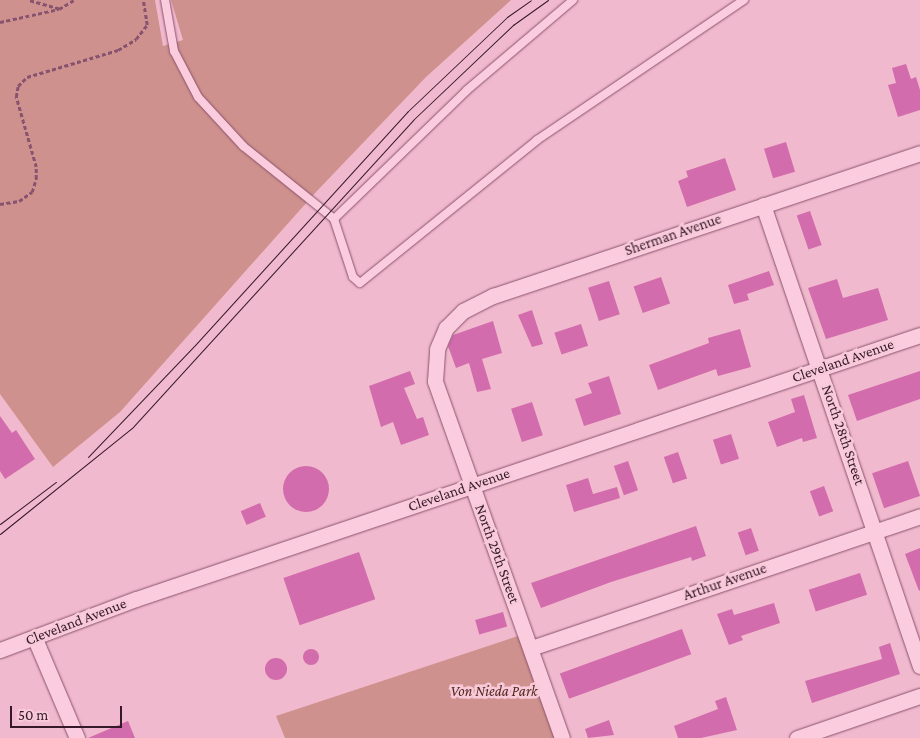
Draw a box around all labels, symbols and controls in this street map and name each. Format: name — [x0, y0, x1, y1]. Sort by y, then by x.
street label: Sherman Avenue — [622, 210, 724, 260]
street label: Cleveland Avenue — [790, 335, 896, 387]
street label: North 28th Street — [817, 383, 869, 487]
street label: Cleveland Avenue — [406, 464, 512, 516]
street label: North 29th Street — [471, 502, 523, 606]
street label: Arthur Avenue — [681, 559, 769, 605]
street label: Cleveland Avenue — [23, 595, 129, 649]
park label: Von Nieda Park — [450, 683, 538, 701]
scale bar — [12, 696, 125, 728]
text: 50 m — [18, 707, 48, 723]

